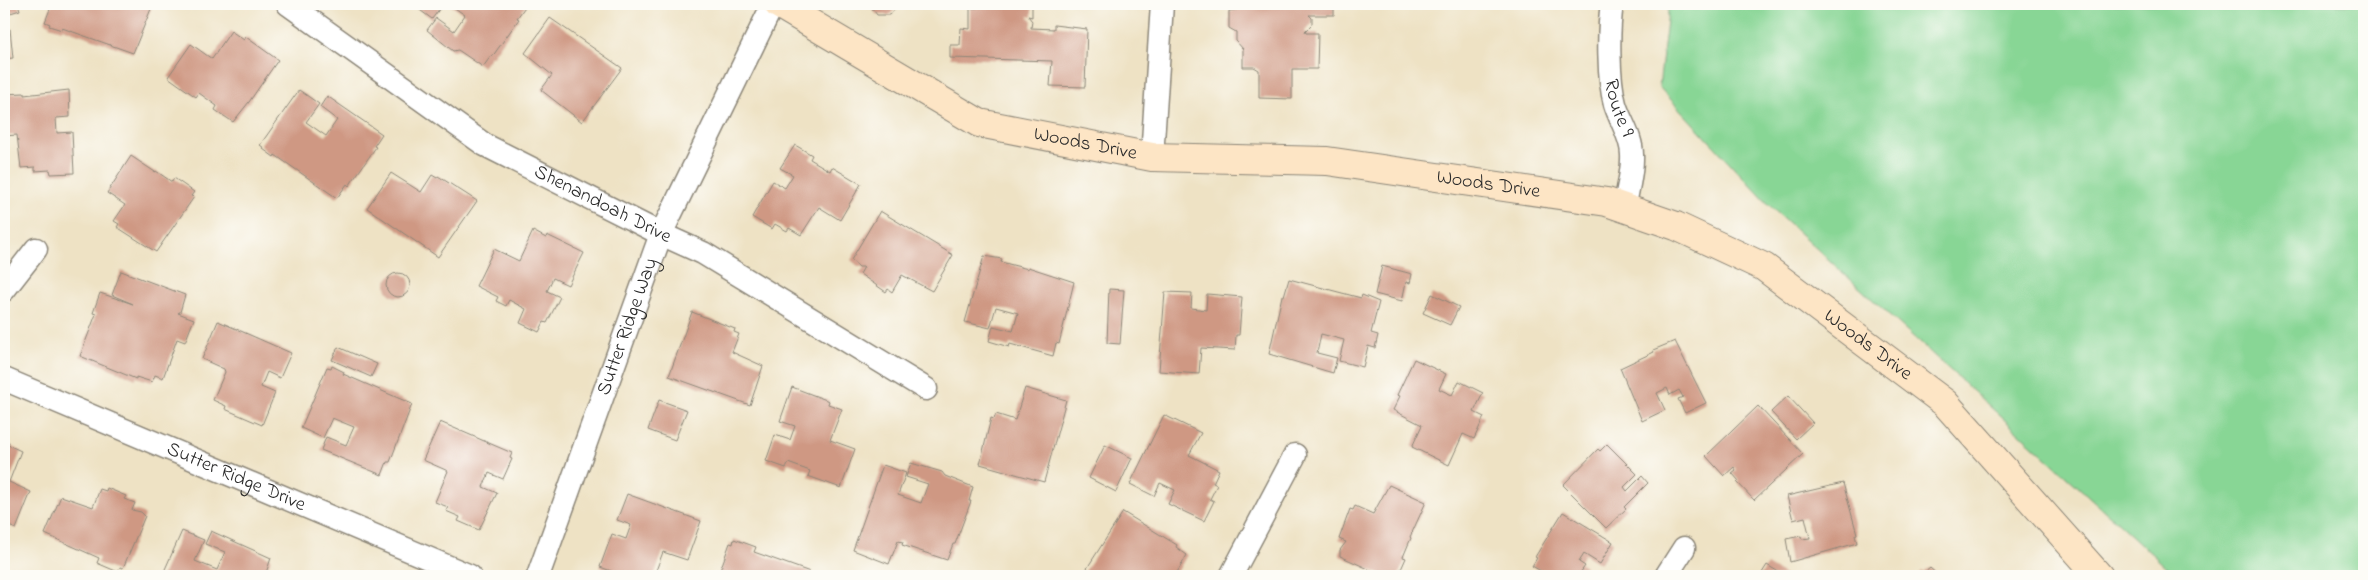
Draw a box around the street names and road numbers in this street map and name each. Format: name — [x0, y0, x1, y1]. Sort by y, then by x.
street label: Route 9 — [1596, 77, 1642, 141]
street label: Woods Drive — [1031, 120, 1139, 168]
street label: Shenandoah Drive — [529, 158, 676, 251]
street label: Woods Drive — [1435, 163, 1542, 207]
street label: Sutter Ridge Way — [590, 254, 666, 399]
street label: Woods Drive — [1817, 302, 1918, 388]
street label: Sutter Ridge Drive — [162, 435, 310, 519]

